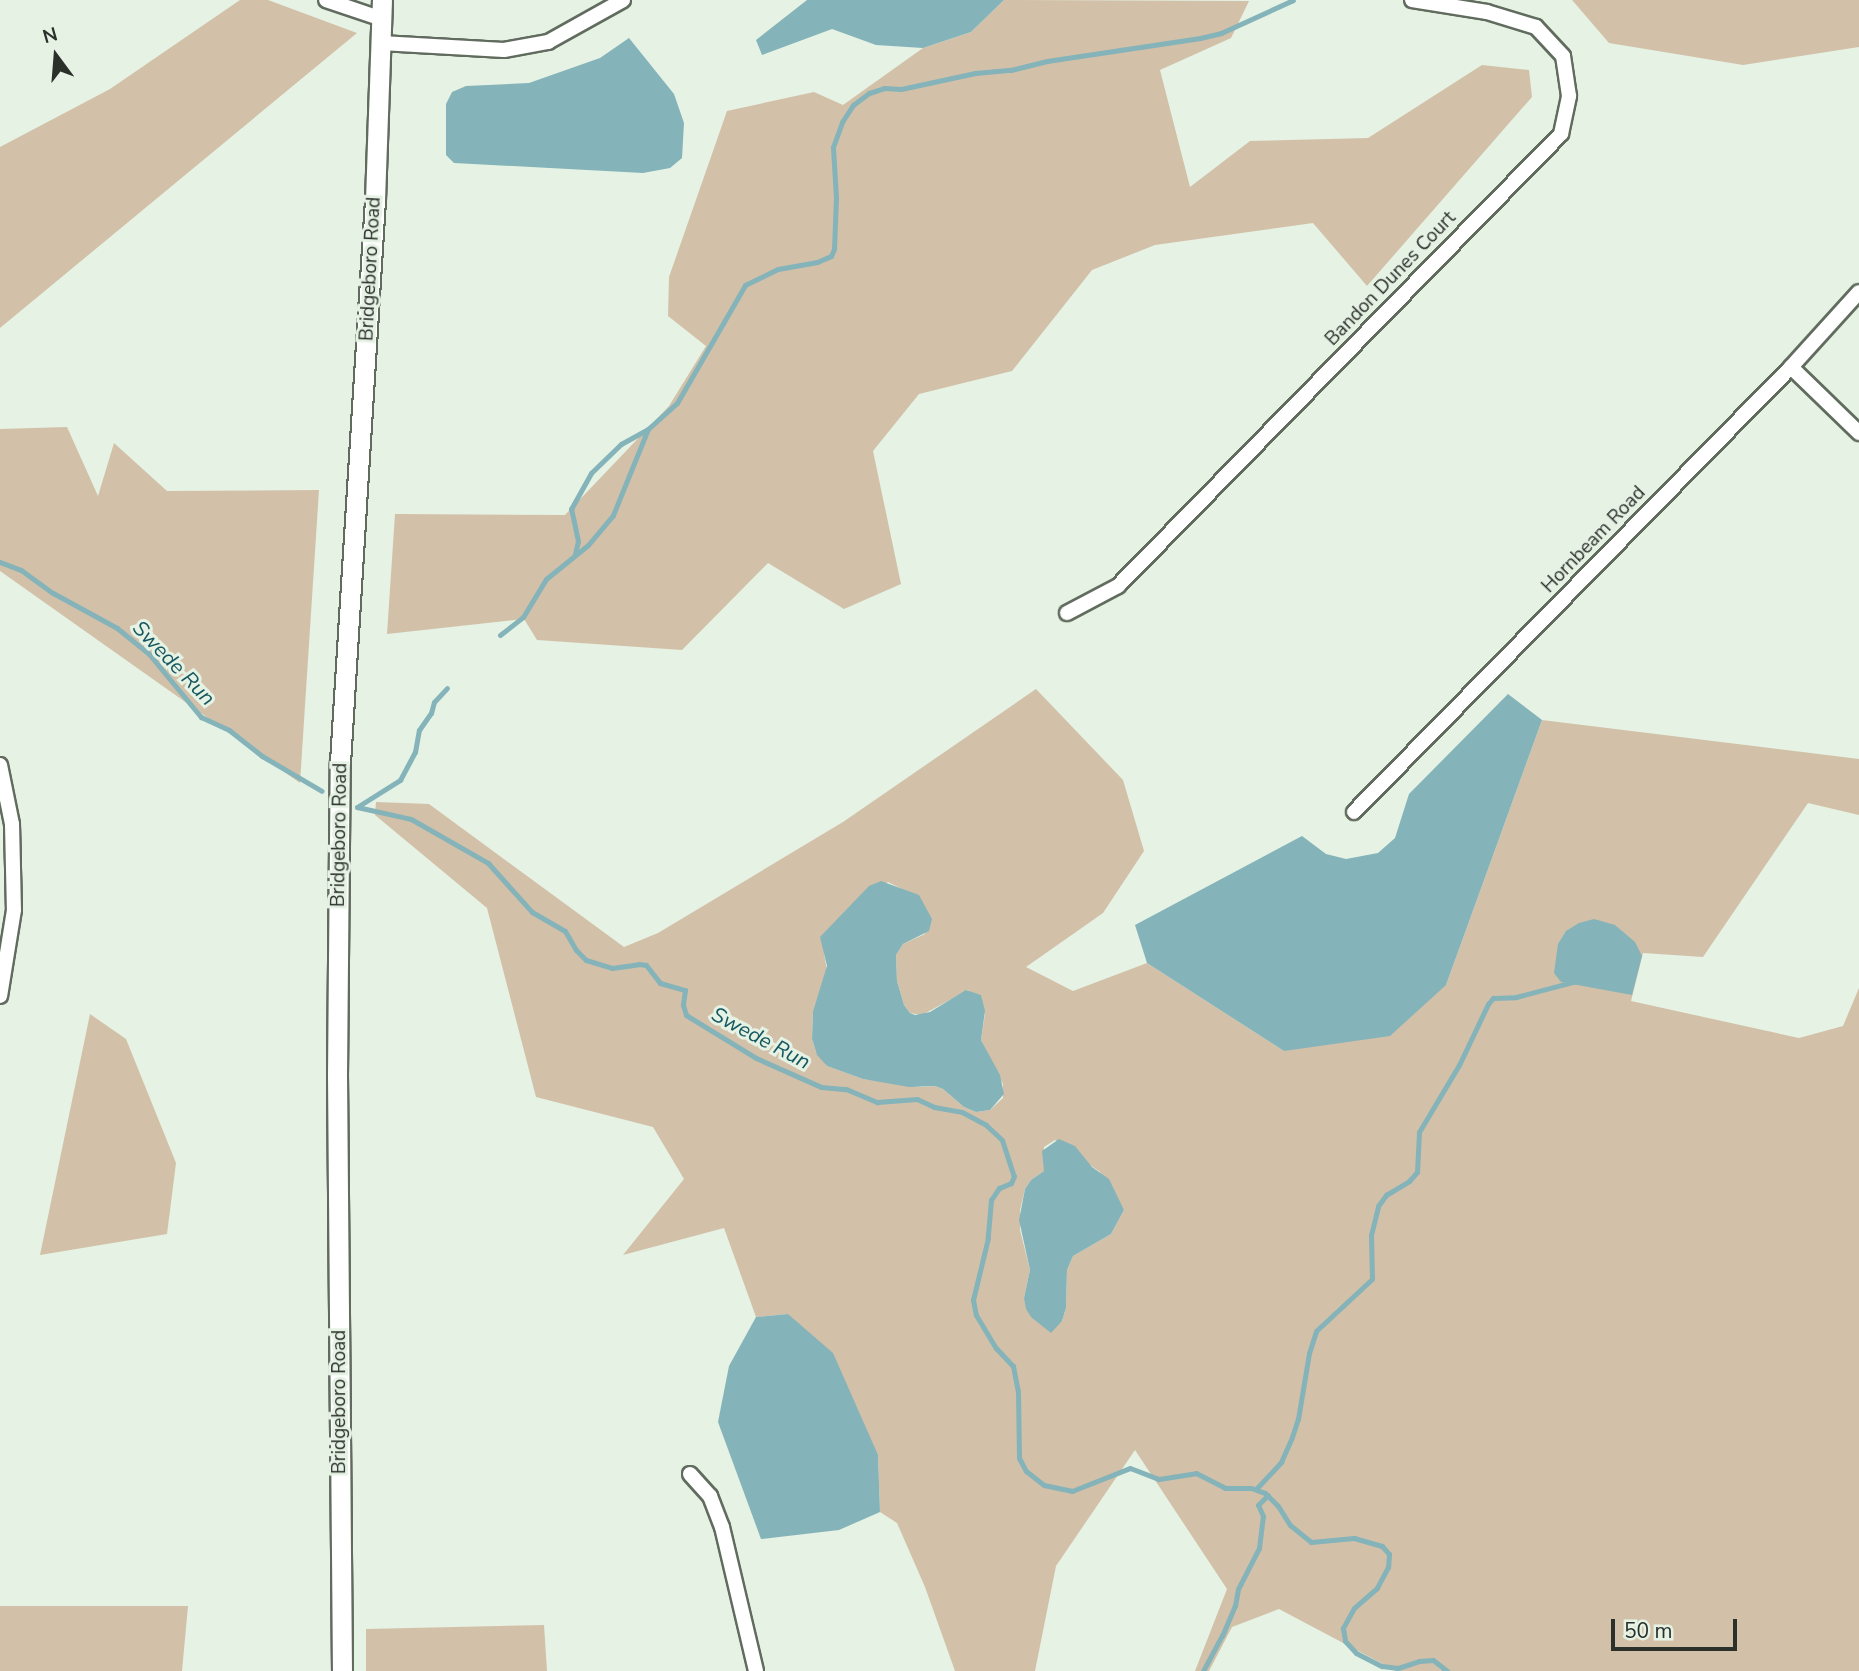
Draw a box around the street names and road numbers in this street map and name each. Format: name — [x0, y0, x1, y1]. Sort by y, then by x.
street label: Bridgeboro Road — [356, 196, 386, 342]
street label: Bandon Dunes Court — [1321, 207, 1461, 351]
street label: Hornbeam Road — [1537, 482, 1651, 598]
street label: Bridgeboro Road — [327, 763, 353, 907]
street label: Bridgeboro Road — [329, 1330, 351, 1474]

